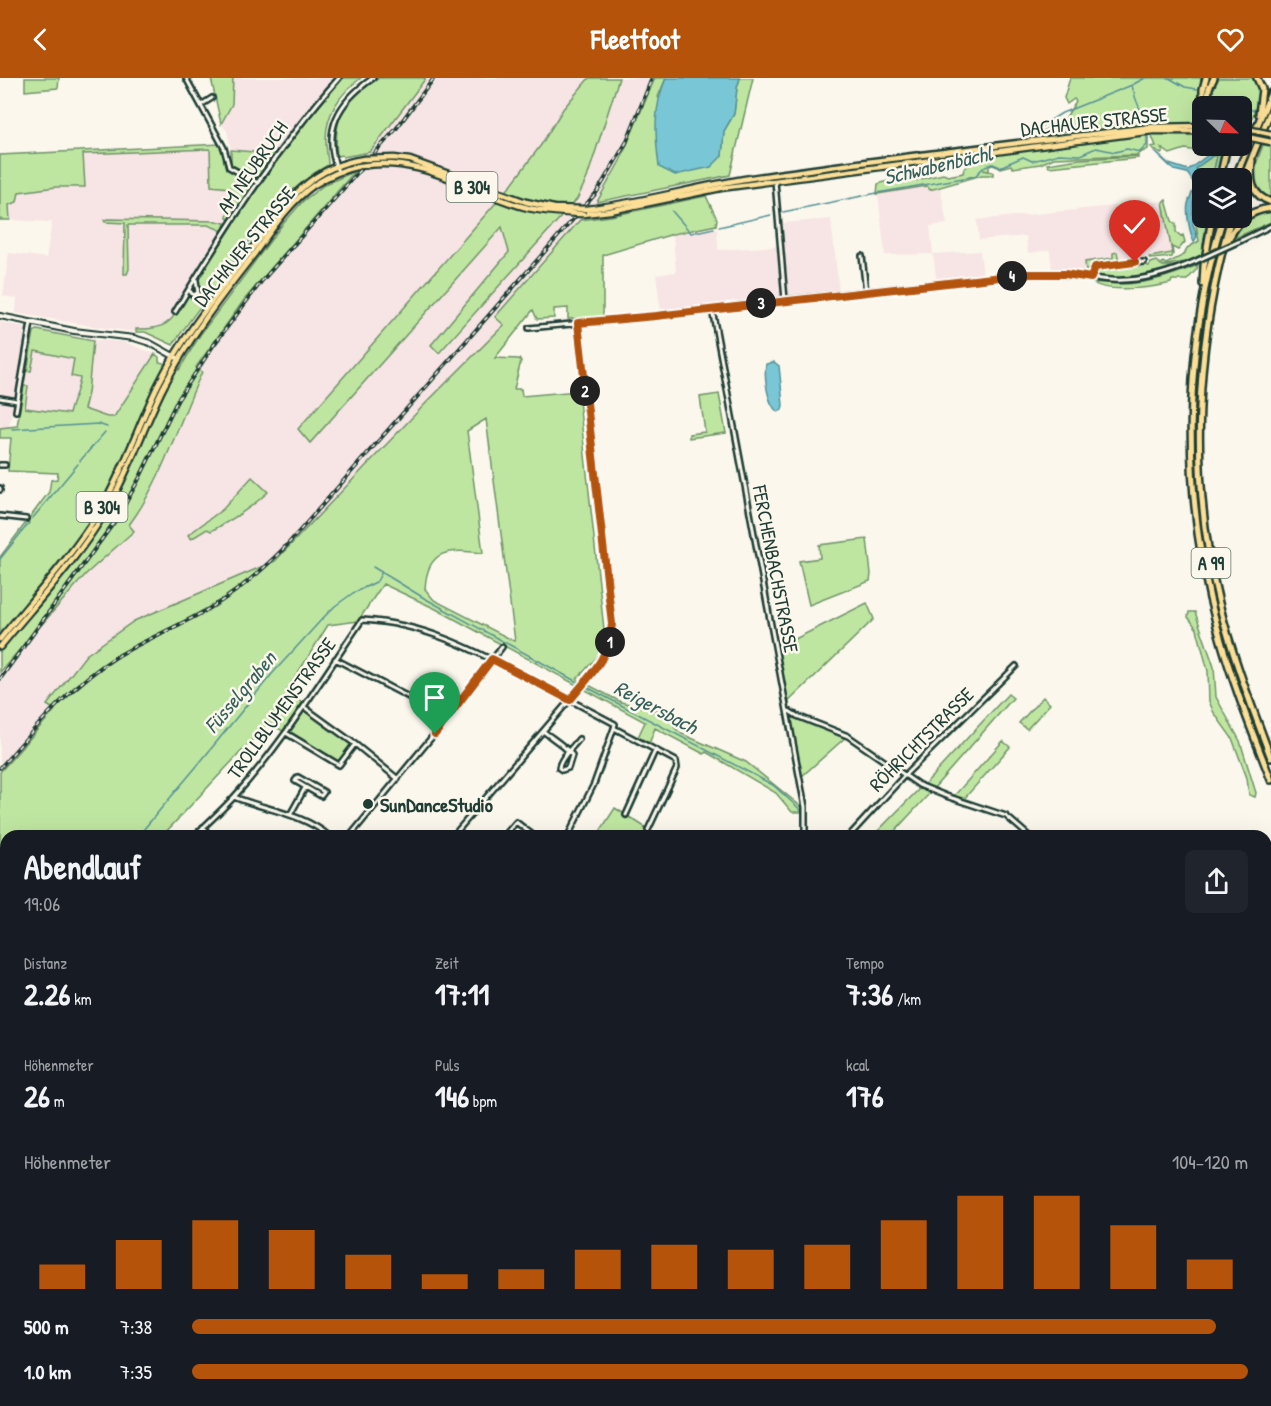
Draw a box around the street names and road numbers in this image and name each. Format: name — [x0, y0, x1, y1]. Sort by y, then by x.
street label: DACHAUER STRASSE — [1019, 100, 1169, 142]
street label: AM NEUBRUCH — [210, 115, 294, 219]
road number: B 304 — [446, 172, 498, 202]
street label: DACHAUER STRASSE — [187, 180, 301, 312]
street label: FERCHENBACHSTRASSE — [746, 482, 806, 655]
road number: B 304 — [76, 492, 128, 522]
road number: A 99 — [1192, 548, 1230, 578]
street label: TROLLBLUMENSTRASSE — [220, 632, 342, 784]
street label: RÖHRICHTSTRASSE — [863, 681, 979, 797]

